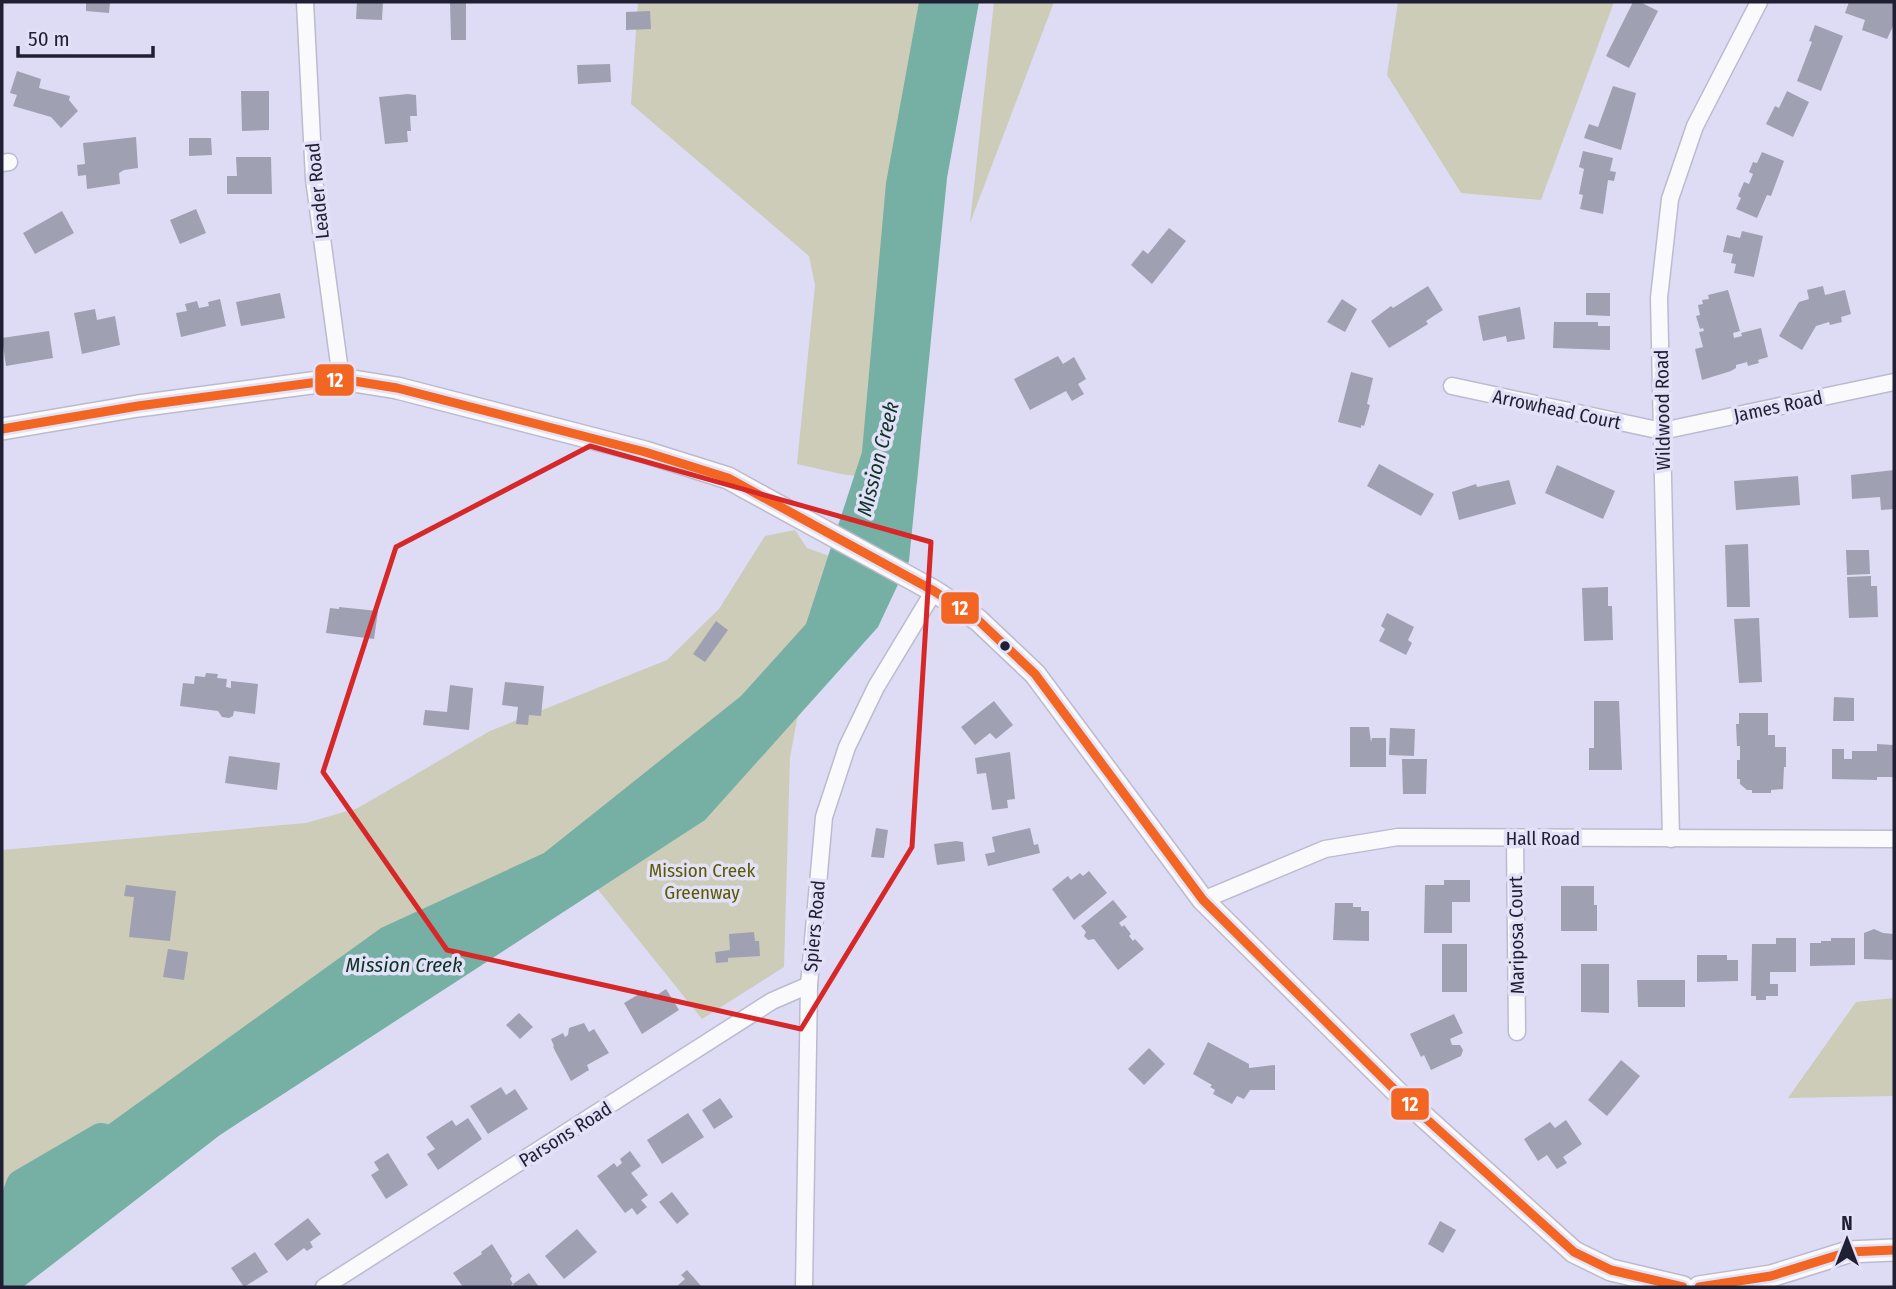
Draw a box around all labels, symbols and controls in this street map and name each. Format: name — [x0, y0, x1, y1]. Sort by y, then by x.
scale bar — [18, 14, 152, 58]
text: 50 m — [28, 26, 70, 52]
street label: Leader Road — [301, 142, 334, 240]
street label: Wildwood Road — [1650, 350, 1675, 470]
line badge: 12 — [314, 363, 355, 397]
text: 12 — [327, 369, 344, 392]
street label: Arrowhead Court — [1491, 385, 1624, 434]
street label: James Road — [1731, 386, 1825, 427]
water label: Mission Creek — [851, 399, 905, 519]
line badge: 12 — [940, 591, 980, 625]
text: 12 — [952, 597, 969, 620]
unlabelled marker — [998, 639, 1012, 653]
street label: Hall Road — [1506, 827, 1580, 850]
park label: Mission Creek Greenway — [649, 859, 755, 904]
street label: Mariposa Court — [1504, 875, 1529, 994]
street label: Spiers Road — [799, 879, 830, 973]
water label: Mission Creek — [346, 952, 462, 978]
line badge: 12 — [1390, 1087, 1430, 1121]
text: 12 — [1402, 1093, 1419, 1116]
street label: Parsons Road — [515, 1097, 616, 1172]
north arrow — [1812, 1205, 1882, 1275]
text: N — [1841, 1212, 1853, 1235]

